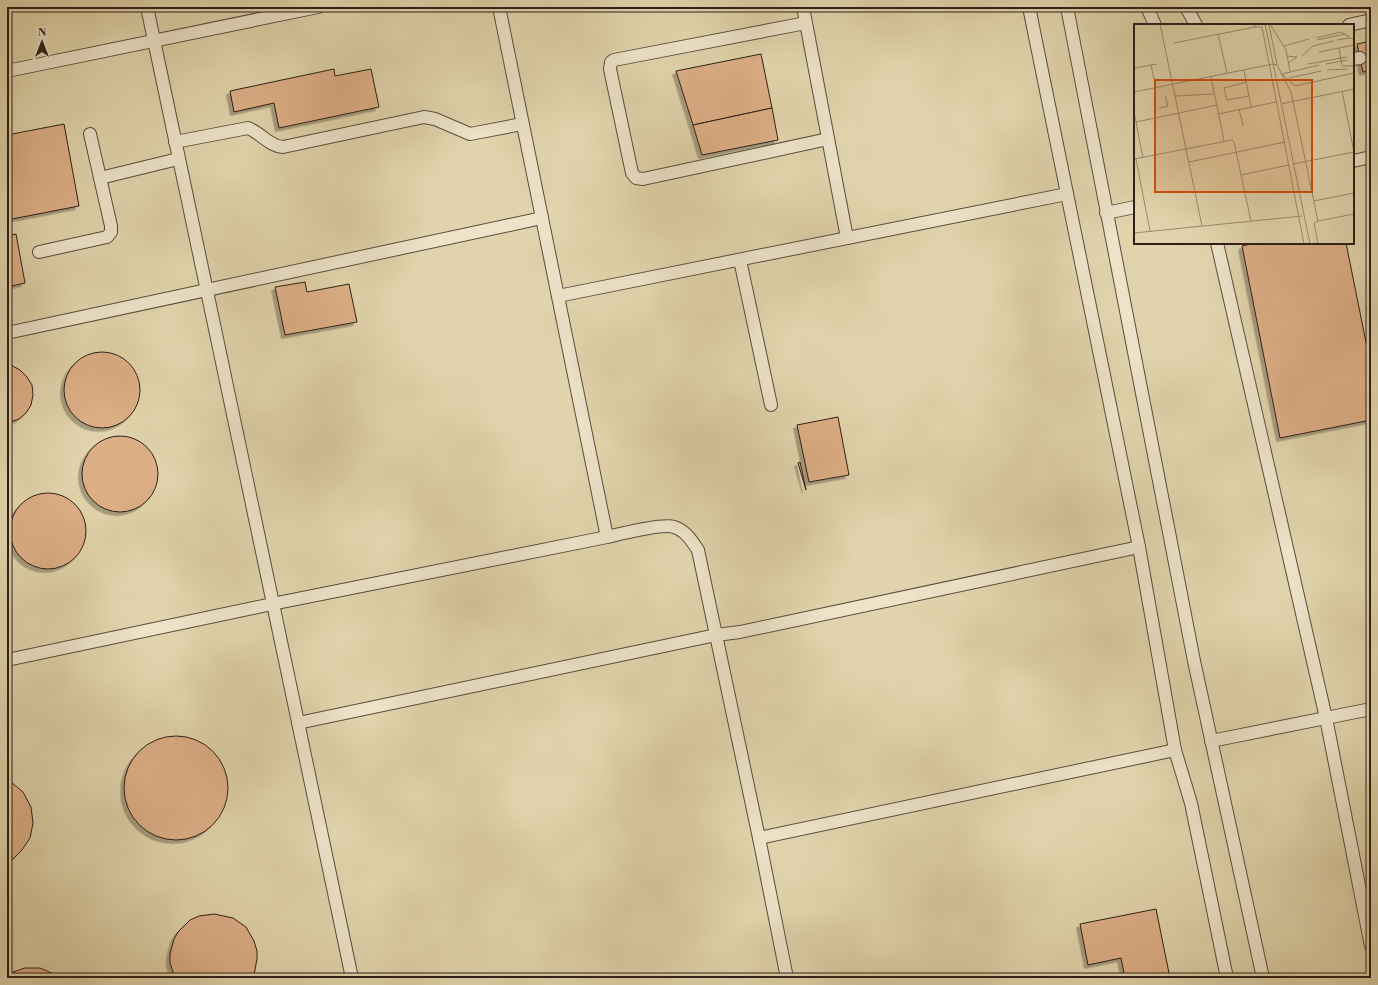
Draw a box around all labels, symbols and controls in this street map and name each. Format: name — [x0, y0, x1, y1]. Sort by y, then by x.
north arrow — [22, 22, 62, 62]
inset map — [1134, 24, 1354, 244]
text: N — [38, 26, 47, 40]

